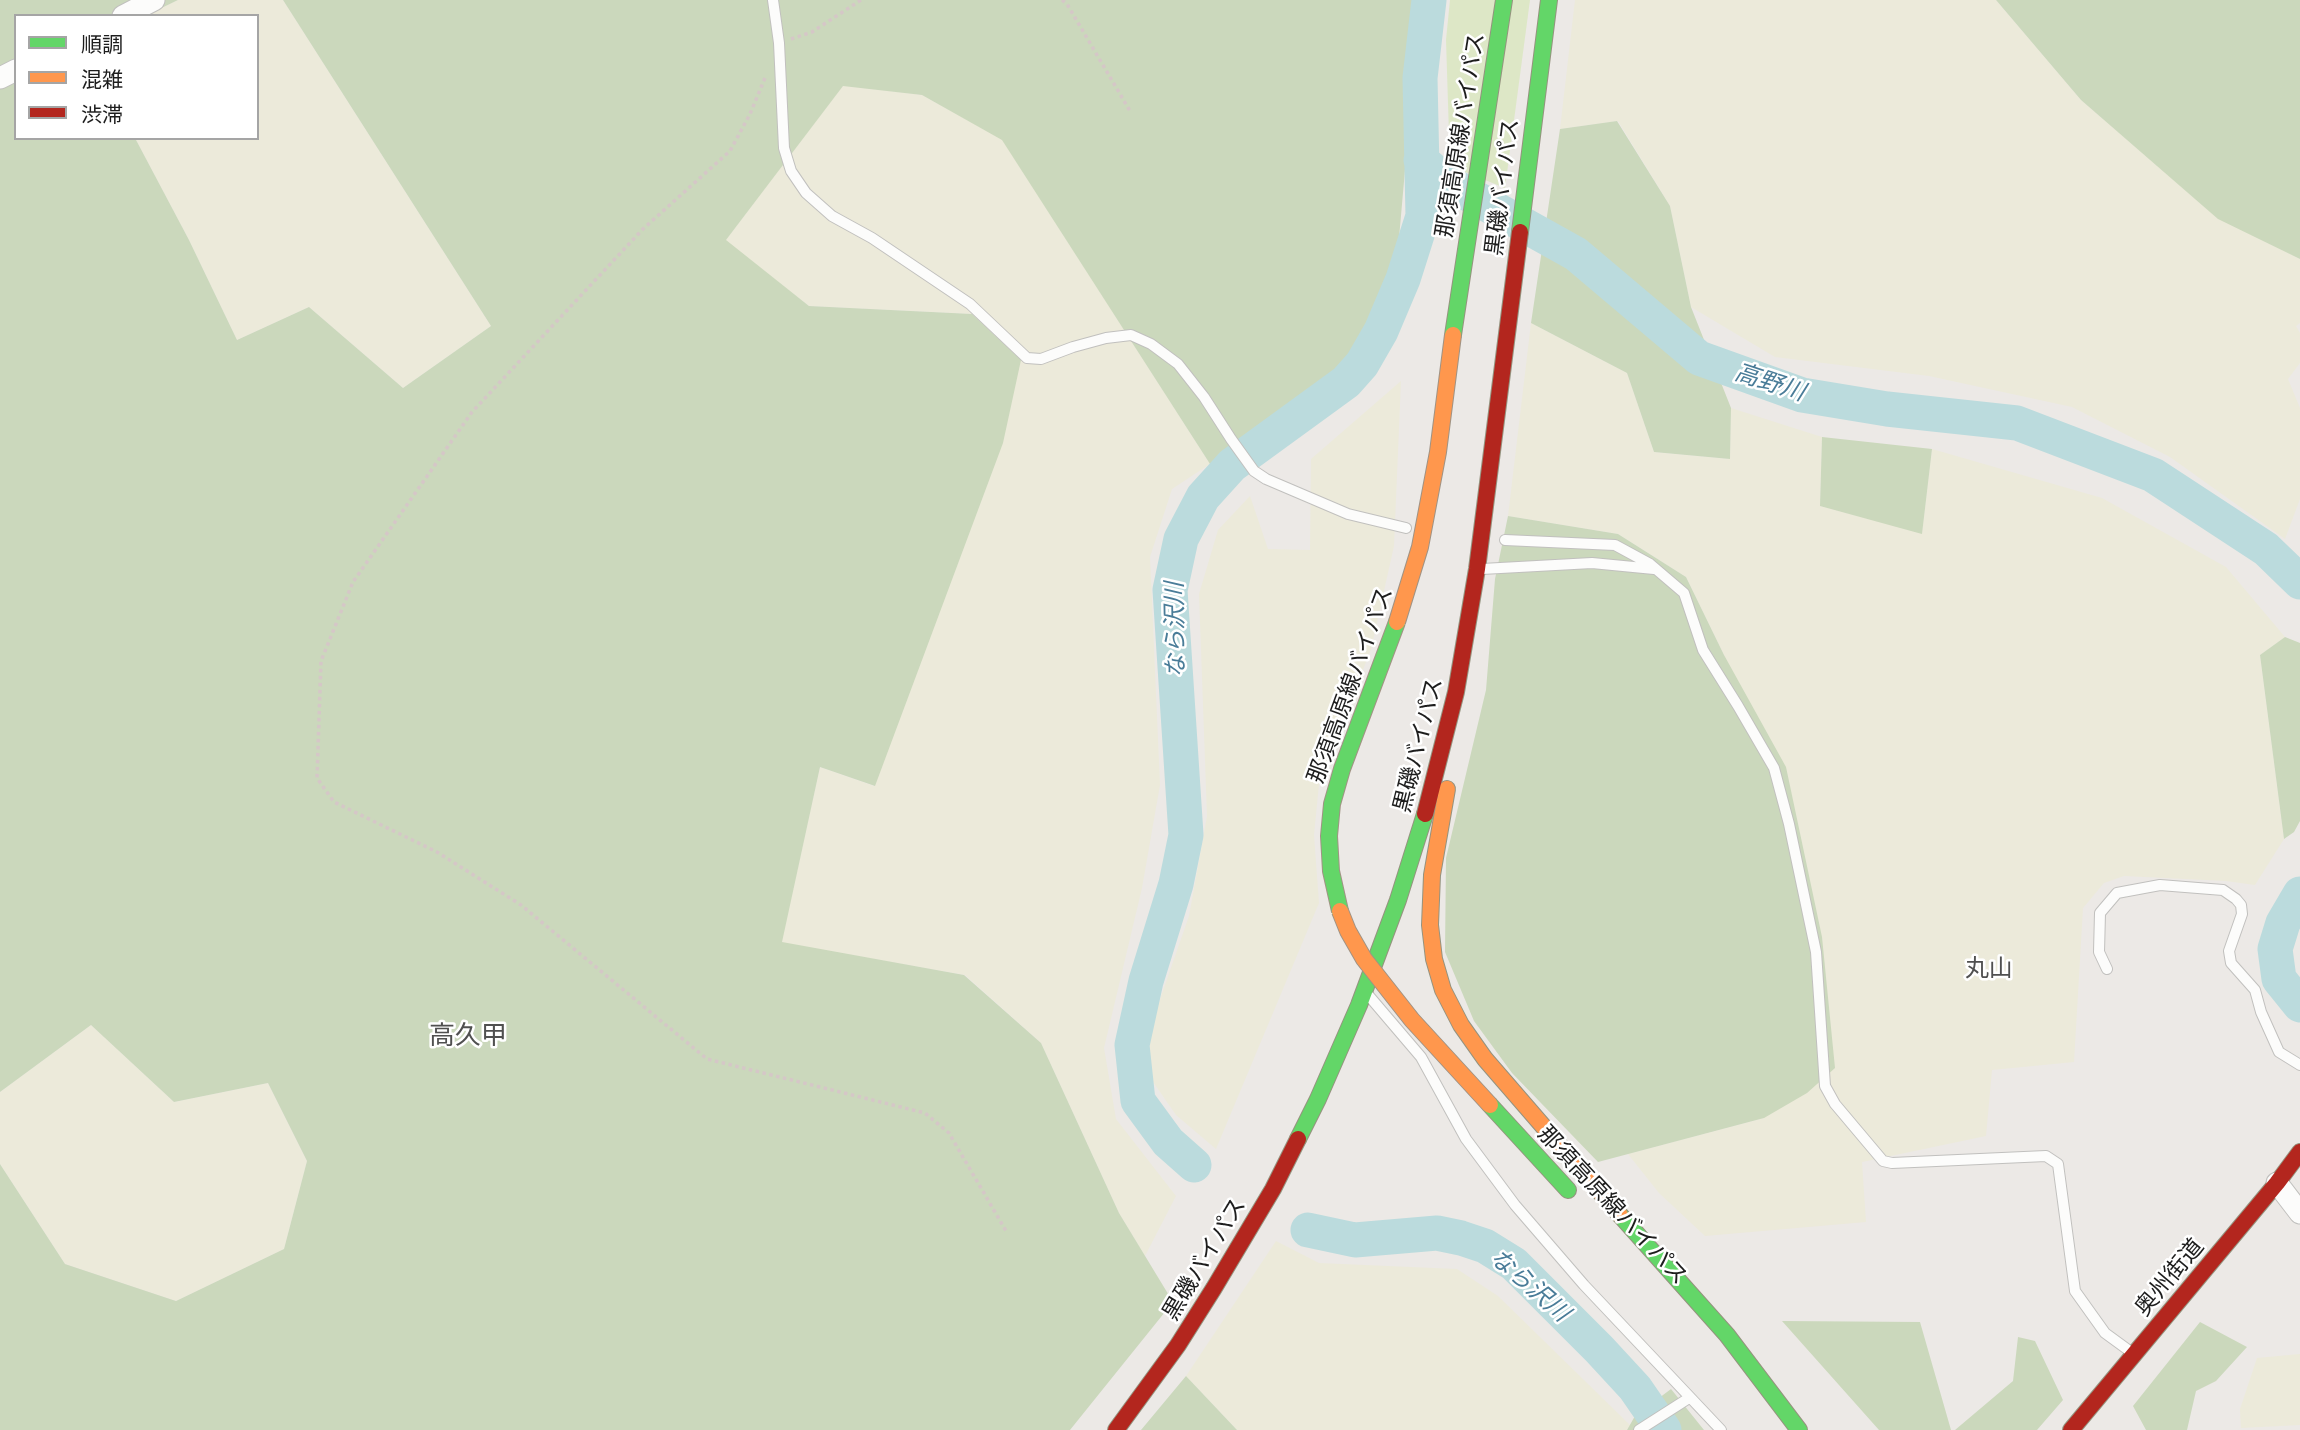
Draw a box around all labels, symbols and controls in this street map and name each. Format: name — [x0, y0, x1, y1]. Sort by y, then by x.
legend — [14, 14, 259, 140]
text: 順調 — [81, 31, 123, 56]
street label: 那須高原線バイパス — [1430, 31, 1490, 239]
text: 混雑 — [81, 66, 123, 91]
text: 渋滞 — [81, 101, 123, 126]
street label: 黒磯バイパス — [1480, 117, 1524, 257]
water label: 高野川 — [1731, 357, 1809, 407]
water label: なら沢川 — [1160, 582, 1190, 678]
street label: 那須高原線バイパス — [1302, 583, 1398, 787]
street label: 黒磯バイパス — [1388, 675, 1448, 815]
district label: 丸山 — [1965, 954, 2013, 982]
district label: 高久甲 — [429, 1019, 507, 1051]
street label: 那須高原線バイパス — [1532, 1120, 1694, 1290]
street label: 黒磯バイパス — [1157, 1193, 1251, 1325]
street label: 奥州街道 — [2129, 1233, 2209, 1321]
water label: なら沢川 — [1484, 1243, 1576, 1327]

